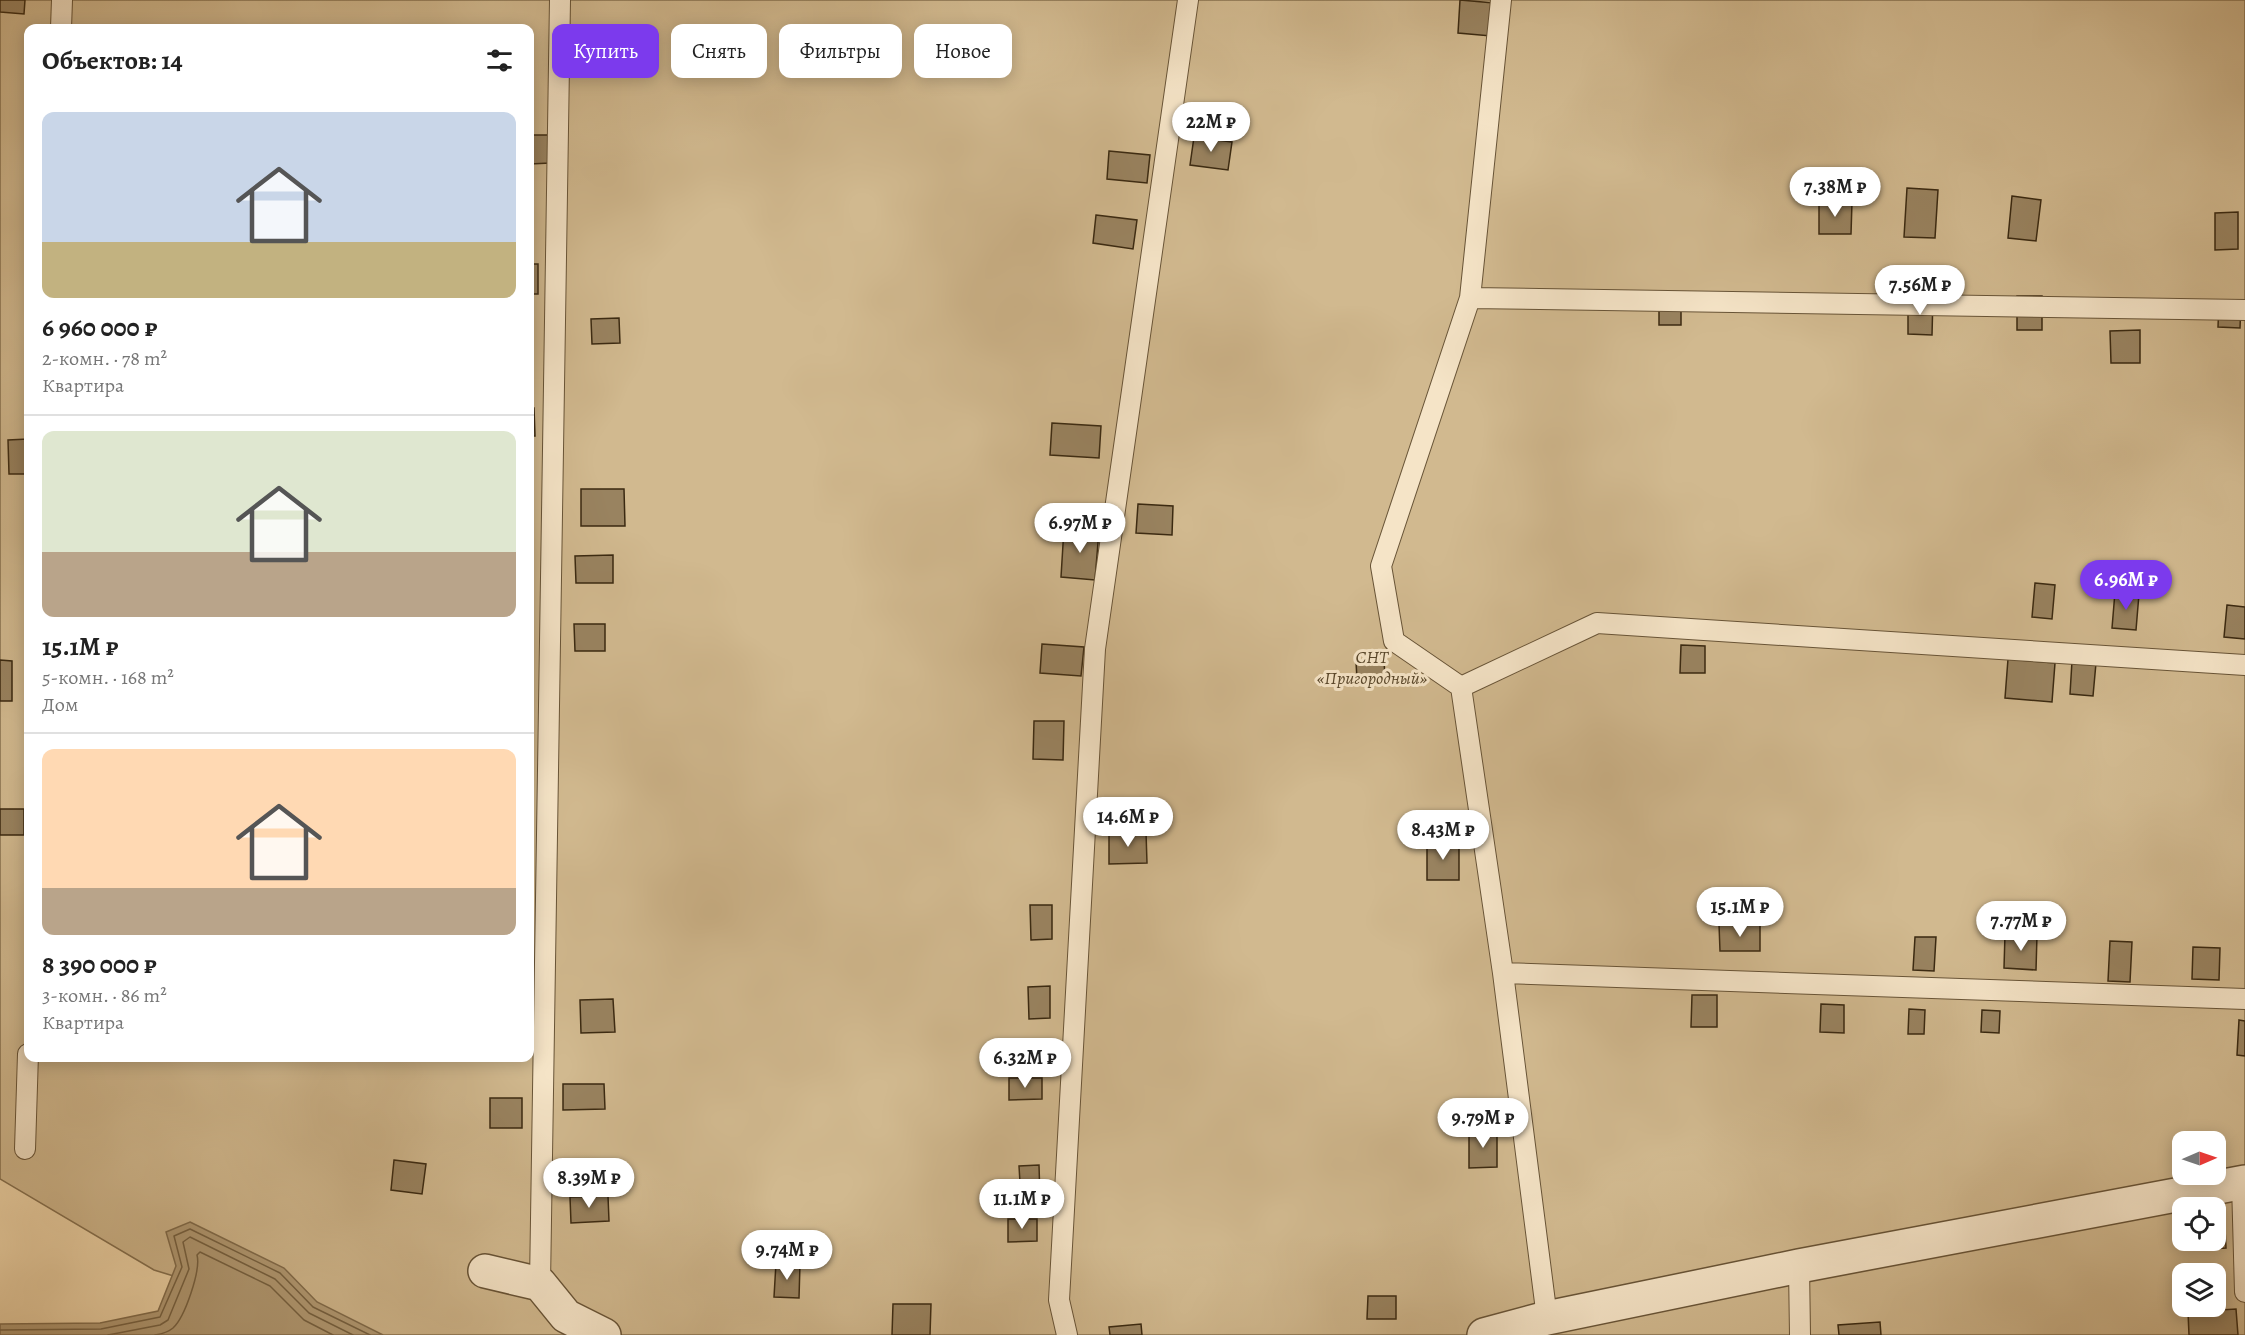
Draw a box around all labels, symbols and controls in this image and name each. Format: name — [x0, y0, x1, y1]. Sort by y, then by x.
chip: Купить — [552, 24, 659, 78]
chip: Снять — [671, 24, 767, 78]
chip: Фильтры — [779, 24, 902, 78]
chip: Новое — [914, 24, 1012, 78]
text: Объектов: 14 — [42, 43, 183, 78]
icon: filters — [483, 44, 516, 77]
pin: 22M ₽ — [1169, 102, 1253, 153]
text: 22M ₽ — [1186, 108, 1236, 135]
icon: home — [225, 151, 333, 259]
pin: 7.38M ₽ — [1780, 167, 1890, 218]
text: 7.38M ₽ — [1804, 173, 1866, 200]
pin: 7.56M ₽ — [1865, 265, 1975, 316]
text: 7.56M ₽ — [1889, 271, 1951, 298]
text: 6 960 000 ₽ — [42, 310, 157, 345]
text: 2-комн. · 78 m² — [42, 345, 167, 372]
text: Квартира — [42, 372, 124, 399]
icon: home — [225, 470, 333, 578]
pin: 6.97M ₽ — [1025, 503, 1135, 554]
text: 6.97M ₽ — [1048, 509, 1112, 536]
pin: 6.96M ₽ — [2071, 560, 2181, 611]
text: 6.96M ₽ — [2094, 566, 2158, 593]
text: 15.1M ₽ — [42, 629, 118, 664]
park label: СНТ «Пригородный» — [1317, 645, 1428, 690]
text: 5-комн. · 168 m² — [42, 664, 174, 691]
text: Дом — [42, 691, 78, 718]
icon: home — [225, 788, 333, 896]
pin: 14.6M ₽ — [1073, 797, 1183, 848]
text: 14.6M ₽ — [1097, 803, 1159, 830]
pin: 8.43M ₽ — [1388, 810, 1498, 861]
text: 8.43M ₽ — [1411, 816, 1475, 843]
pin: 15.1M ₽ — [1685, 887, 1795, 938]
text: 15.1M ₽ — [1711, 893, 1769, 920]
pin: 7.77M ₽ — [1966, 901, 2076, 952]
text: 7.77M ₽ — [1990, 907, 2052, 934]
text: 8 390 000 ₽ — [42, 947, 157, 982]
text: 3-комн. · 86 m² — [42, 982, 167, 1009]
text: Квартира — [42, 1009, 124, 1036]
pin: 6.32M ₽ — [970, 1038, 1080, 1089]
text: 6.32M ₽ — [993, 1044, 1057, 1071]
pin: 9.79M ₽ — [1428, 1098, 1538, 1149]
text: 9.79M ₽ — [1451, 1104, 1515, 1131]
north arrow — [2172, 1131, 2226, 1185]
map controls — [2172, 1131, 2226, 1317]
pin: 8.39M ₽ — [534, 1158, 644, 1209]
text: 8.39M ₽ — [557, 1164, 621, 1191]
pin: 11.1M ₽ — [967, 1179, 1077, 1230]
text: 11.1M ₽ — [993, 1185, 1051, 1212]
button: locate — [2172, 1197, 2226, 1251]
pin: 9.74M ₽ — [732, 1230, 842, 1281]
text: 9.74M ₽ — [755, 1236, 819, 1263]
button: layers — [2172, 1263, 2226, 1317]

